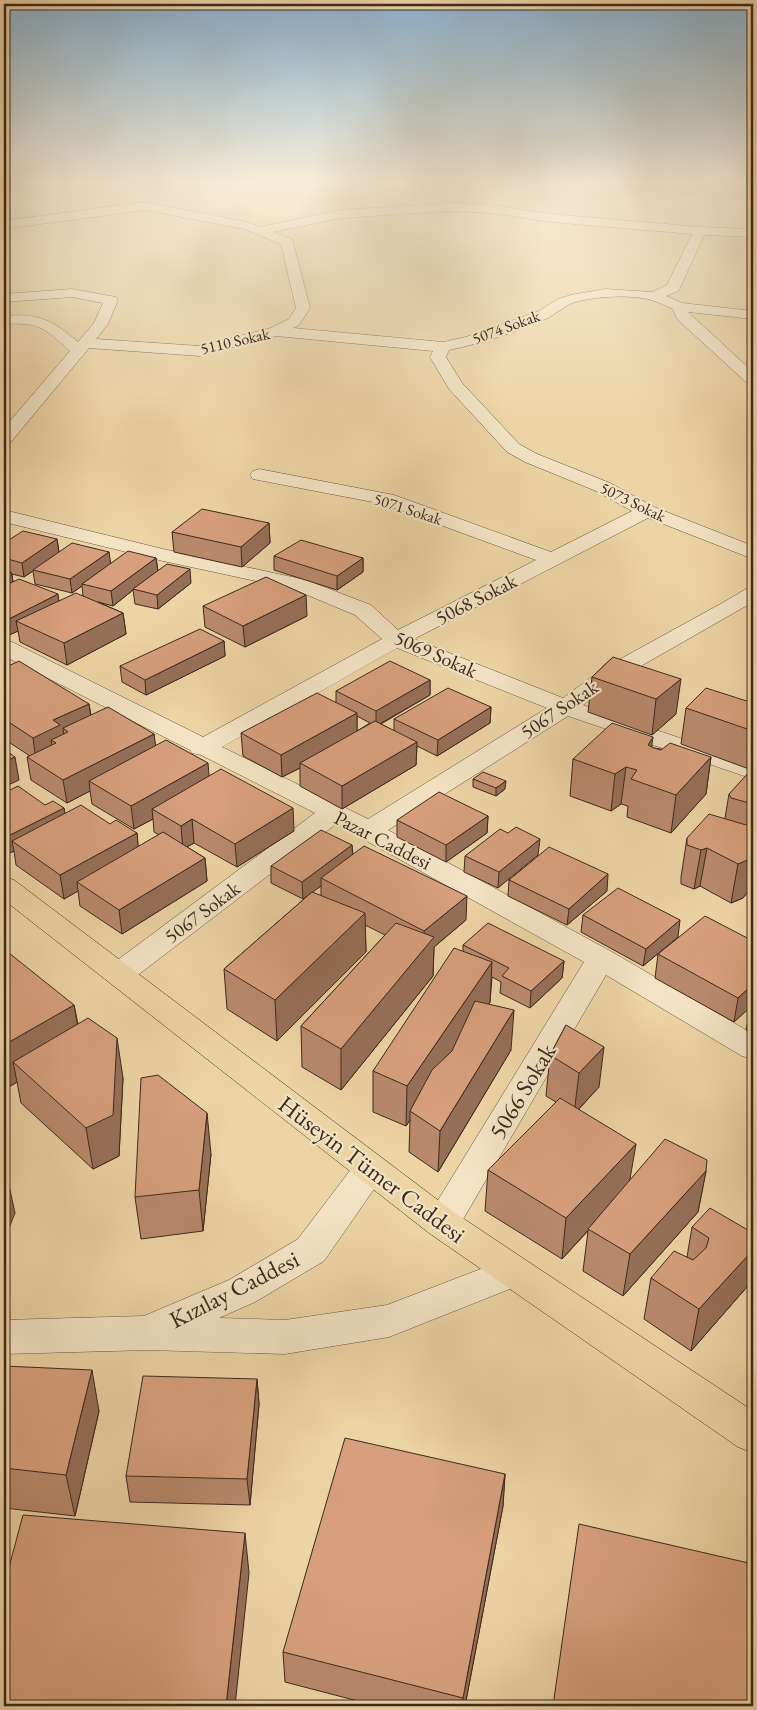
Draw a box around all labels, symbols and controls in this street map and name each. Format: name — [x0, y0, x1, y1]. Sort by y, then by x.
street label: 5074 Sokak — [469, 305, 543, 349]
street label: 5110 Sokak — [198, 323, 272, 359]
street label: 5073 Sokak — [597, 477, 670, 527]
street label: 5071 Sokak — [371, 488, 445, 530]
street label: 5068 Sokak — [431, 567, 522, 631]
street label: 5069 Sokak — [390, 624, 482, 684]
street label: 5067 Sokak — [515, 673, 603, 744]
street label: Pazar Caddesi — [330, 804, 436, 876]
street label: 5067 Sokak — [159, 875, 245, 949]
street label: 5066 Sokak — [482, 1037, 563, 1144]
street label: Hüseyin Tümer Caddesi — [272, 1088, 472, 1250]
street label: Kızılay Caddesi — [164, 1243, 304, 1335]

